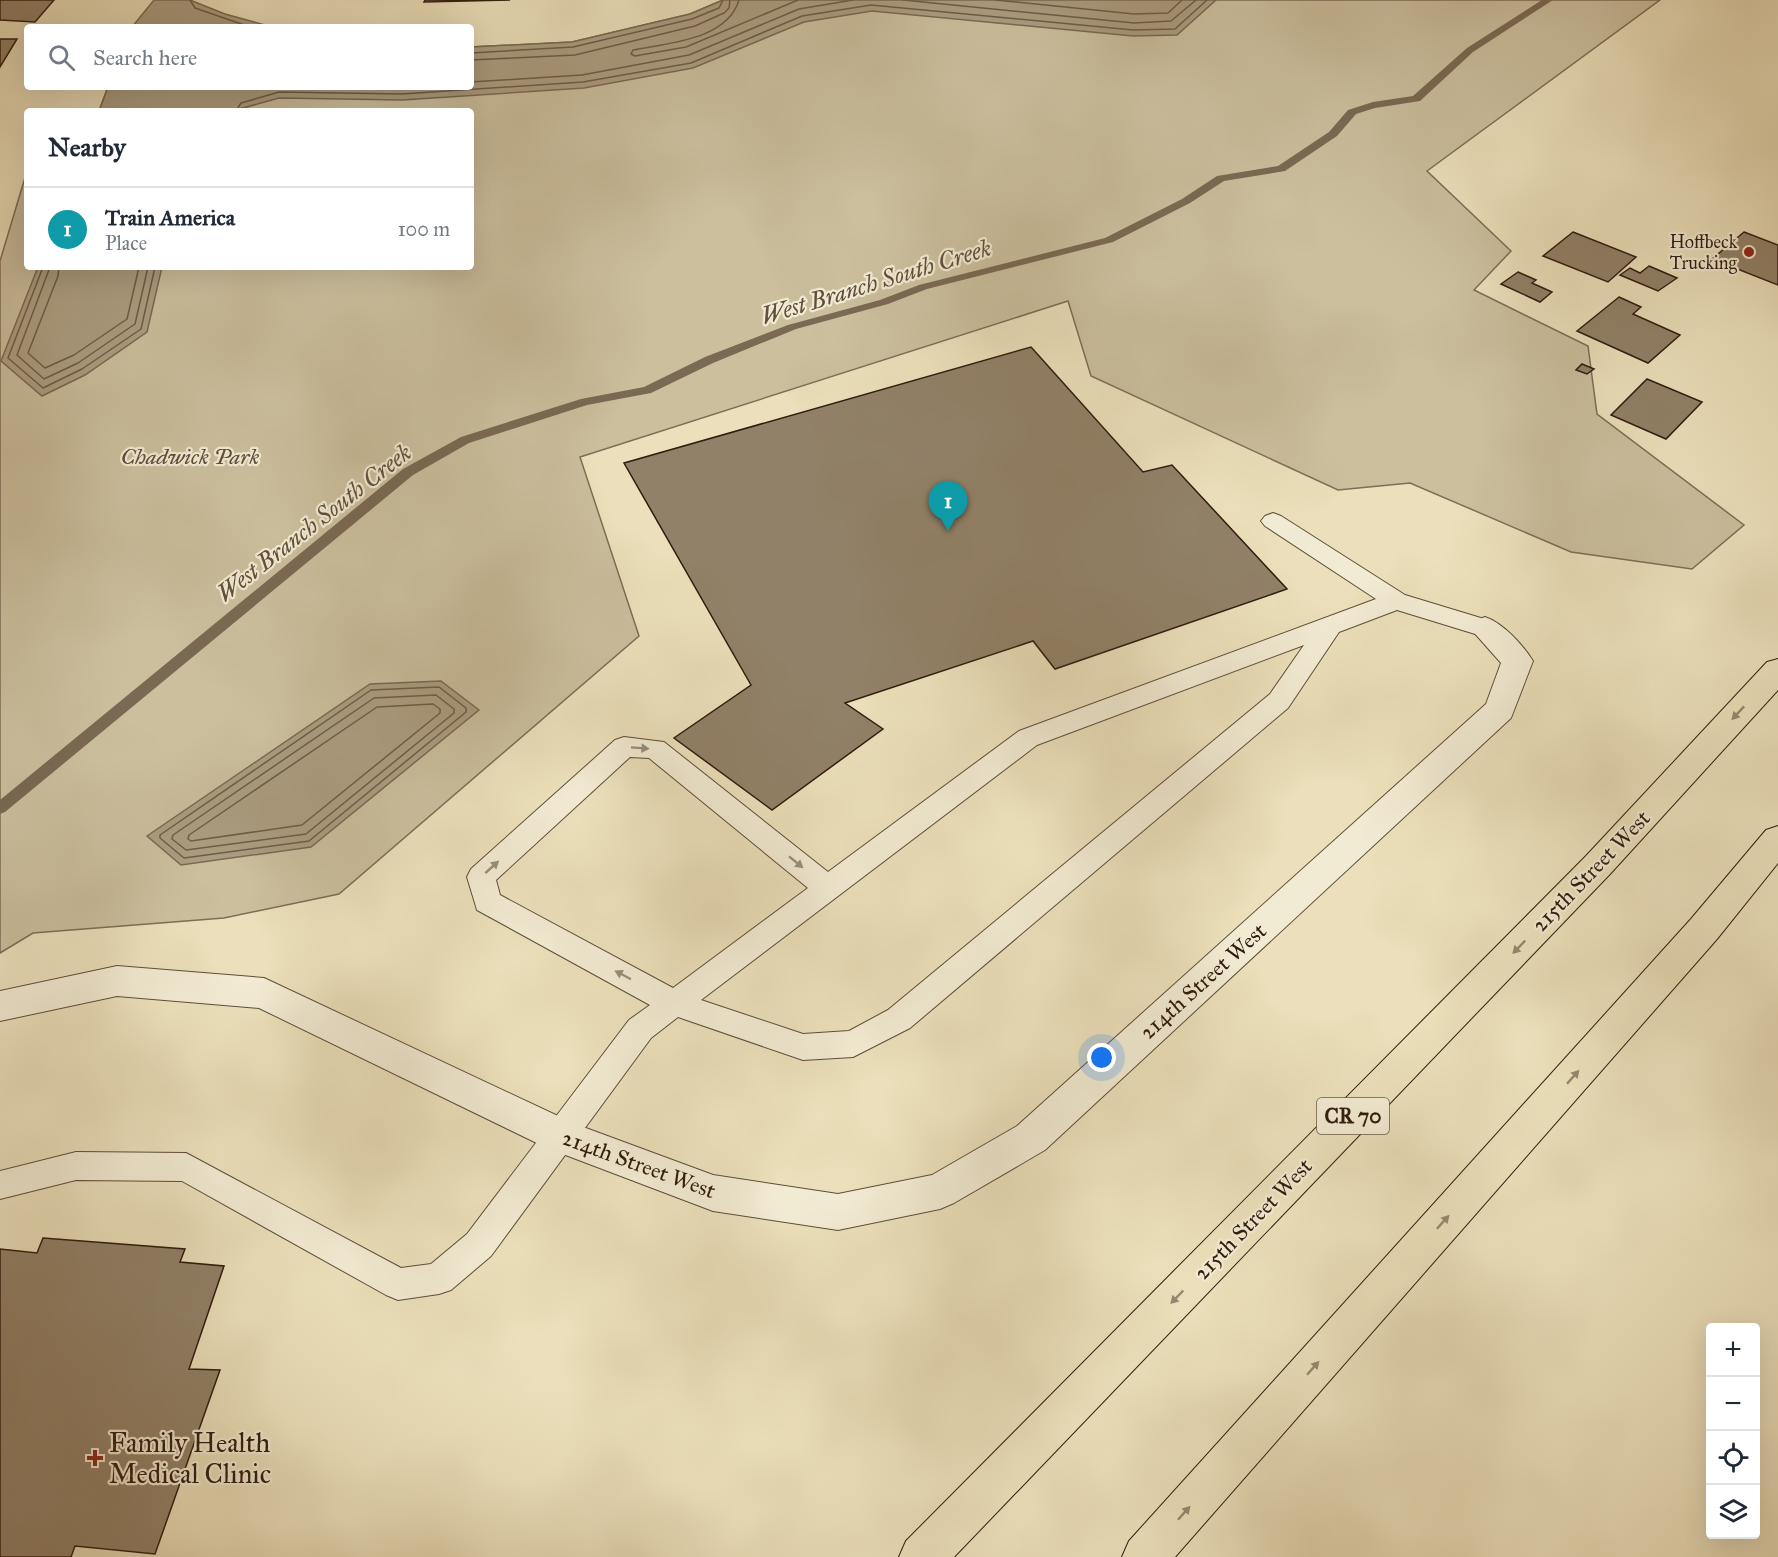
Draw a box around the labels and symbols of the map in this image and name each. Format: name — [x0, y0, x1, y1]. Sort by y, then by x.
place label: Hoffbeck Trucking — [1670, 231, 1738, 275]
water label: West Branch South Creek — [757, 233, 995, 331]
marker: Hoffbeck Trucking — [1742, 245, 1756, 259]
water label: West Branch South Creek — [210, 437, 418, 608]
park label: Chadwick Park — [121, 443, 260, 470]
pin: 1 — [928, 482, 968, 531]
one-way arrow — [1732, 705, 1746, 719]
one-way arrow — [631, 743, 650, 753]
street label: 215th Street West — [1526, 804, 1656, 937]
one-way arrow — [788, 855, 804, 868]
one-way arrow — [485, 860, 500, 874]
street label: 214th Street West — [1134, 917, 1272, 1045]
one-way arrow — [1512, 939, 1526, 954]
one-way arrow — [614, 970, 631, 980]
your location — [1087, 1043, 1116, 1072]
one-way arrow — [1566, 1069, 1580, 1084]
road number: CR 70 — [1317, 1098, 1389, 1134]
street label: 214th Street West — [559, 1124, 719, 1204]
street label: 215th Street West — [1188, 1152, 1318, 1285]
one-way arrow — [1436, 1215, 1449, 1230]
one-way arrow — [1171, 1289, 1185, 1303]
one-way arrow — [1306, 1361, 1319, 1376]
place label: Family Health Medical Clinic — [109, 1426, 271, 1490]
marker: Family Health Medical Clinic — [86, 1449, 104, 1467]
one-way arrow — [1177, 1506, 1191, 1521]

